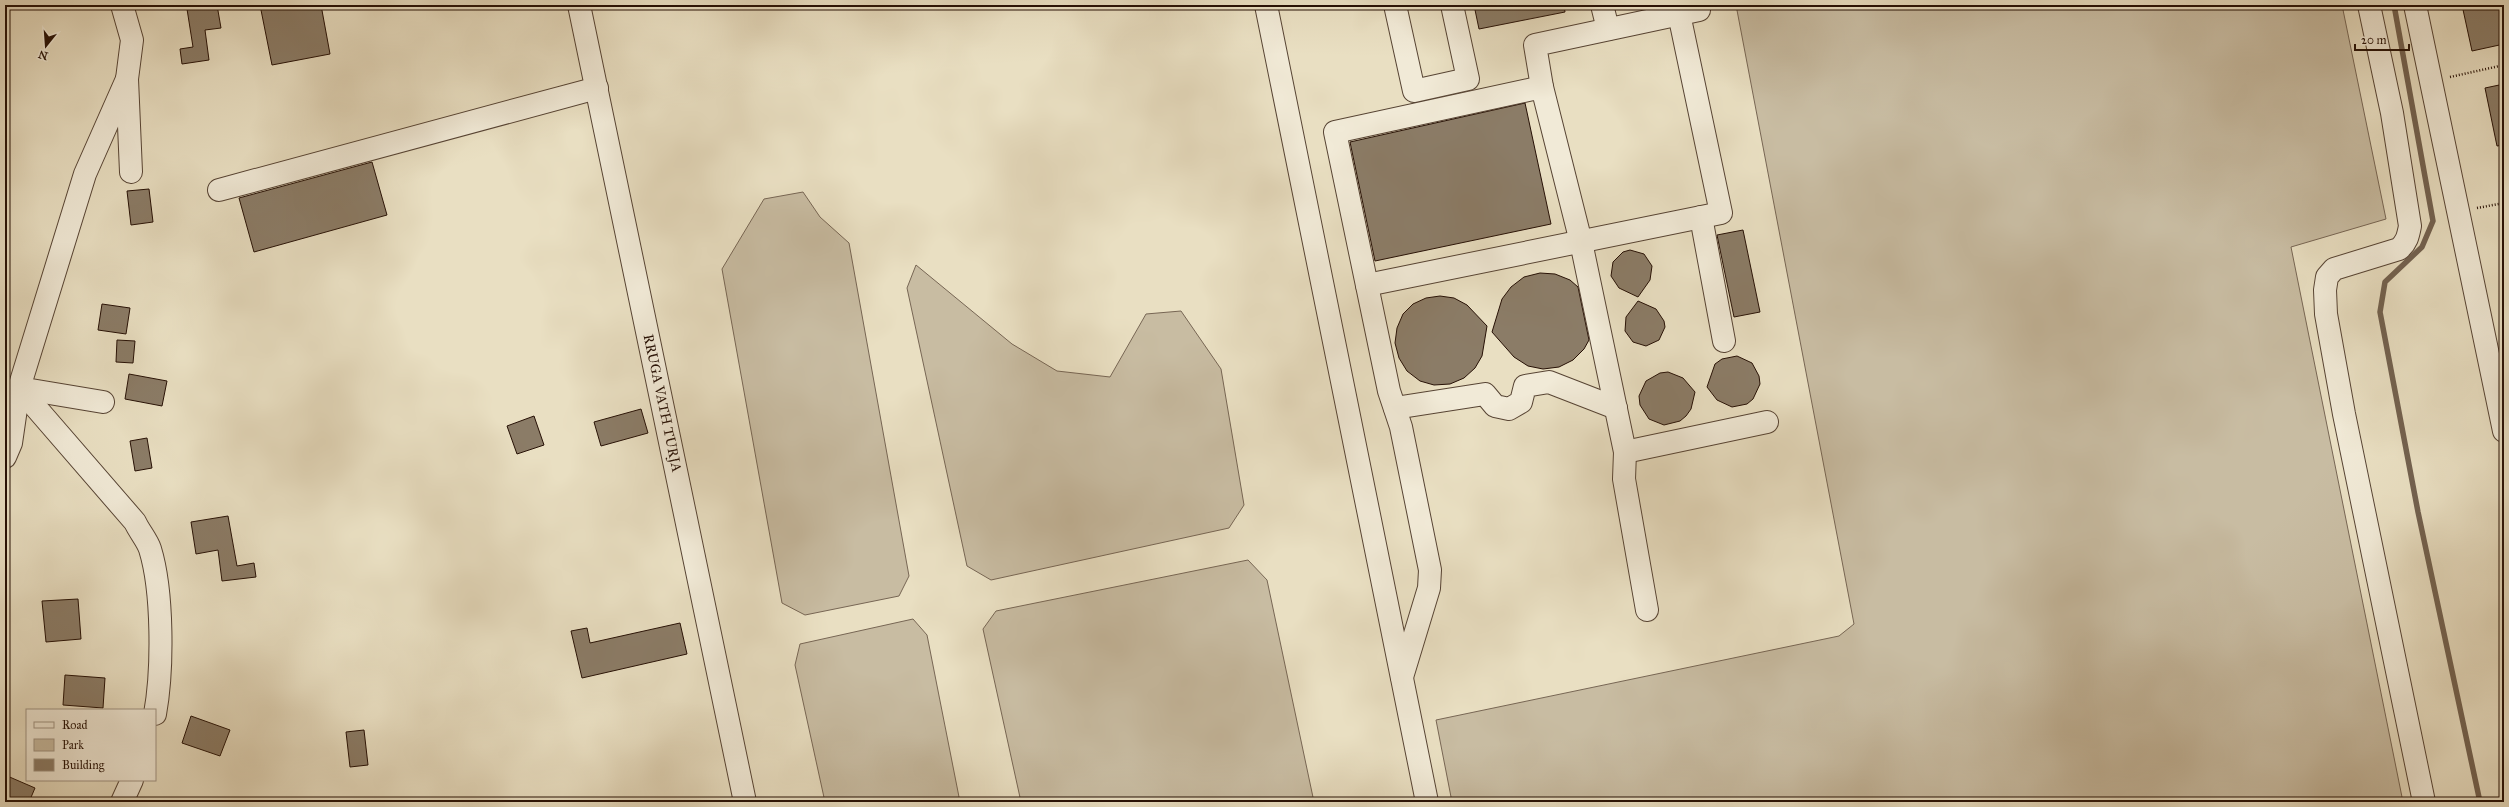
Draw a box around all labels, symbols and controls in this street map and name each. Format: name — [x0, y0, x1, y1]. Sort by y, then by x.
north arrow — [26, 26, 66, 66]
scale bar — [2355, 26, 2409, 52]
text: 20 m — [2361, 33, 2387, 47]
text: N — [36, 47, 50, 63]
street label: RRUGA VATH TURJA — [639, 333, 686, 474]
legend — [26, 709, 156, 781]
text: Road — [62, 718, 88, 732]
text: Park — [62, 738, 84, 752]
text: Building — [62, 758, 105, 773]

